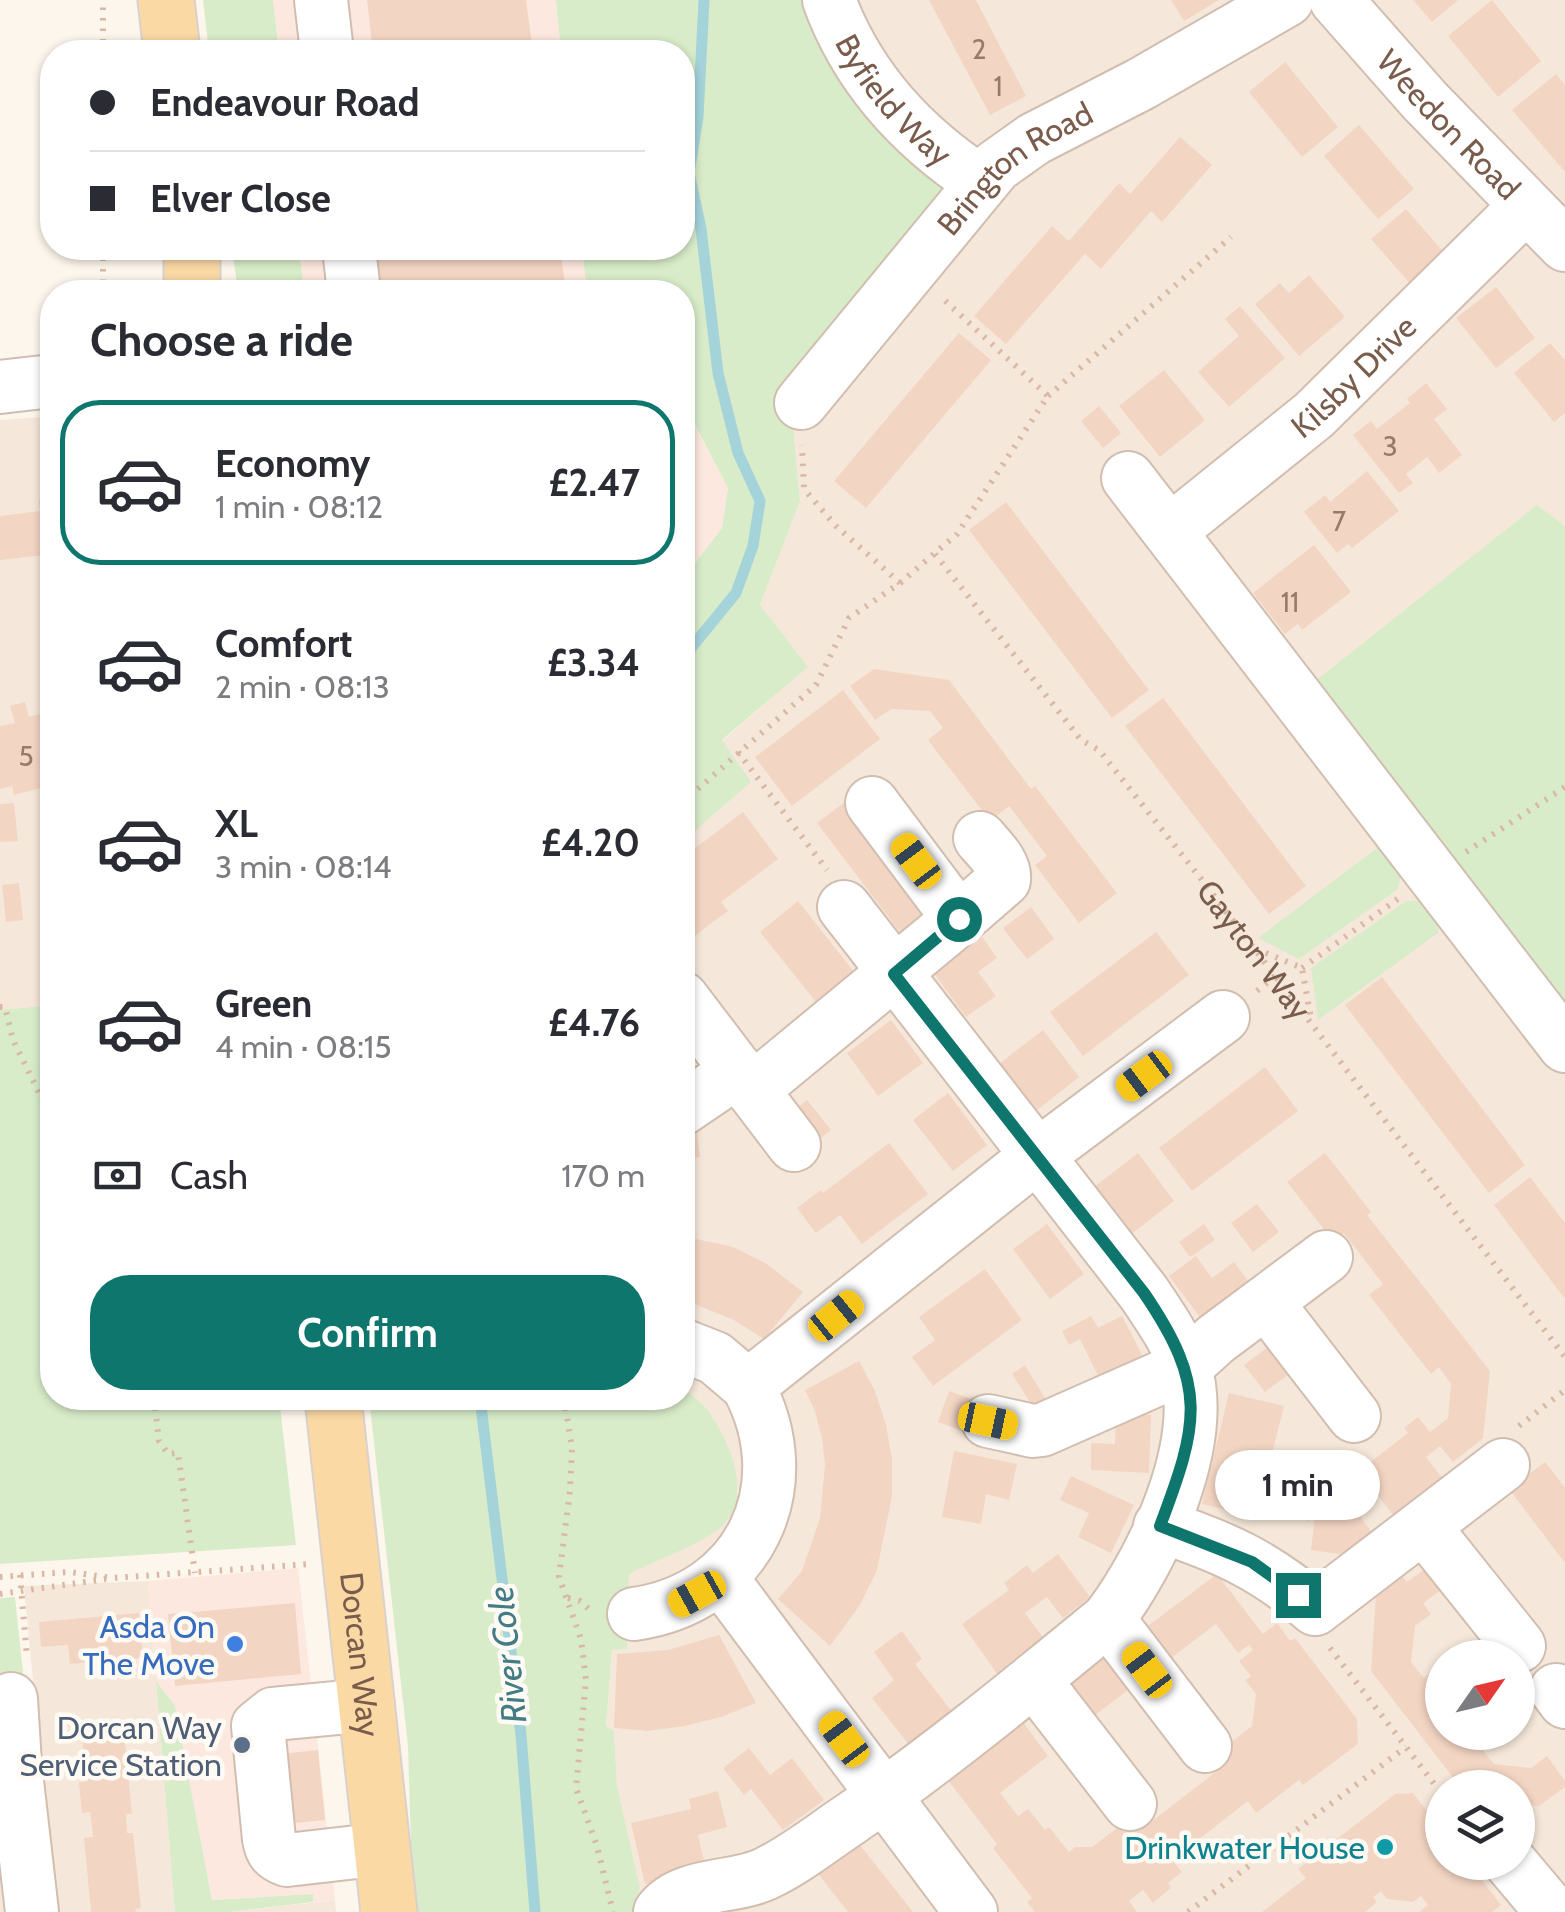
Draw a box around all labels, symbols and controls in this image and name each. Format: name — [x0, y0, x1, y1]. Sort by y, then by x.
street label: Byfield Way — [828, 27, 960, 173]
house number: 2 — [972, 32, 986, 66]
street label: Weedon Road — [1369, 41, 1529, 207]
house number: 1 — [993, 69, 1003, 103]
text: Endeavour Road — [150, 79, 419, 126]
street label: Brington Road — [928, 93, 1099, 243]
text: Elver Close — [150, 175, 331, 222]
street label: Kilsby Drive — [1283, 307, 1424, 446]
text: Choose a ride — [90, 313, 353, 367]
house number: 3 — [1382, 429, 1398, 463]
icon: car — [95, 438, 185, 528]
text: Economy — [215, 440, 370, 487]
text: £2.47 — [549, 459, 640, 506]
text: 1 min · 08:12 — [215, 487, 383, 526]
house number: 7 — [1332, 504, 1346, 538]
house number: 11 — [1281, 585, 1299, 619]
icon: car — [95, 618, 185, 708]
text: Comfort — [215, 620, 352, 667]
text: £3.34 — [547, 639, 640, 686]
text: 2 min · 08:13 — [215, 667, 390, 706]
house number: 5 — [18, 739, 34, 773]
icon: car — [95, 798, 185, 888]
text: XL — [215, 800, 258, 847]
text: £4.20 — [541, 819, 640, 866]
car — [886, 828, 946, 894]
text: 3 min · 08:14 — [215, 847, 392, 886]
street label: Gayton Way — [1189, 872, 1320, 1027]
route start — [937, 897, 982, 942]
icon: car — [95, 978, 185, 1068]
text: Green — [215, 980, 312, 1027]
text: £4.76 — [548, 999, 640, 1046]
text: 4 min · 08:15 — [215, 1027, 392, 1066]
car — [1111, 1046, 1177, 1106]
icon: cash — [90, 1148, 145, 1203]
text: Cash — [170, 1152, 248, 1199]
text: 170 m — [561, 1156, 645, 1195]
button: Confirm — [90, 1275, 645, 1390]
car — [803, 1285, 869, 1347]
car — [956, 1400, 1020, 1442]
callout: 1 min — [1216, 1450, 1380, 1520]
text: 1 min — [1261, 1465, 1334, 1504]
car — [663, 1566, 731, 1622]
street label: Dorcan Way — [333, 1570, 389, 1739]
route end — [1276, 1573, 1321, 1618]
water label: River Cole — [478, 1584, 536, 1726]
place label: Asda On The Move — [82, 1607, 215, 1683]
marker: Asda On The Move — [224, 1633, 246, 1655]
car — [1117, 1637, 1177, 1703]
north arrow — [1425, 1640, 1535, 1750]
map controls — [1425, 1640, 1535, 1880]
car — [814, 1706, 874, 1772]
place label: Dorcan Way Service Station — [19, 1708, 222, 1784]
marker: Dorcan Way Service Station — [231, 1734, 253, 1756]
button: layers — [1425, 1770, 1535, 1880]
place label: Drinkwater House — [1124, 1828, 1365, 1867]
marker: Drinkwater House — [1374, 1836, 1396, 1858]

